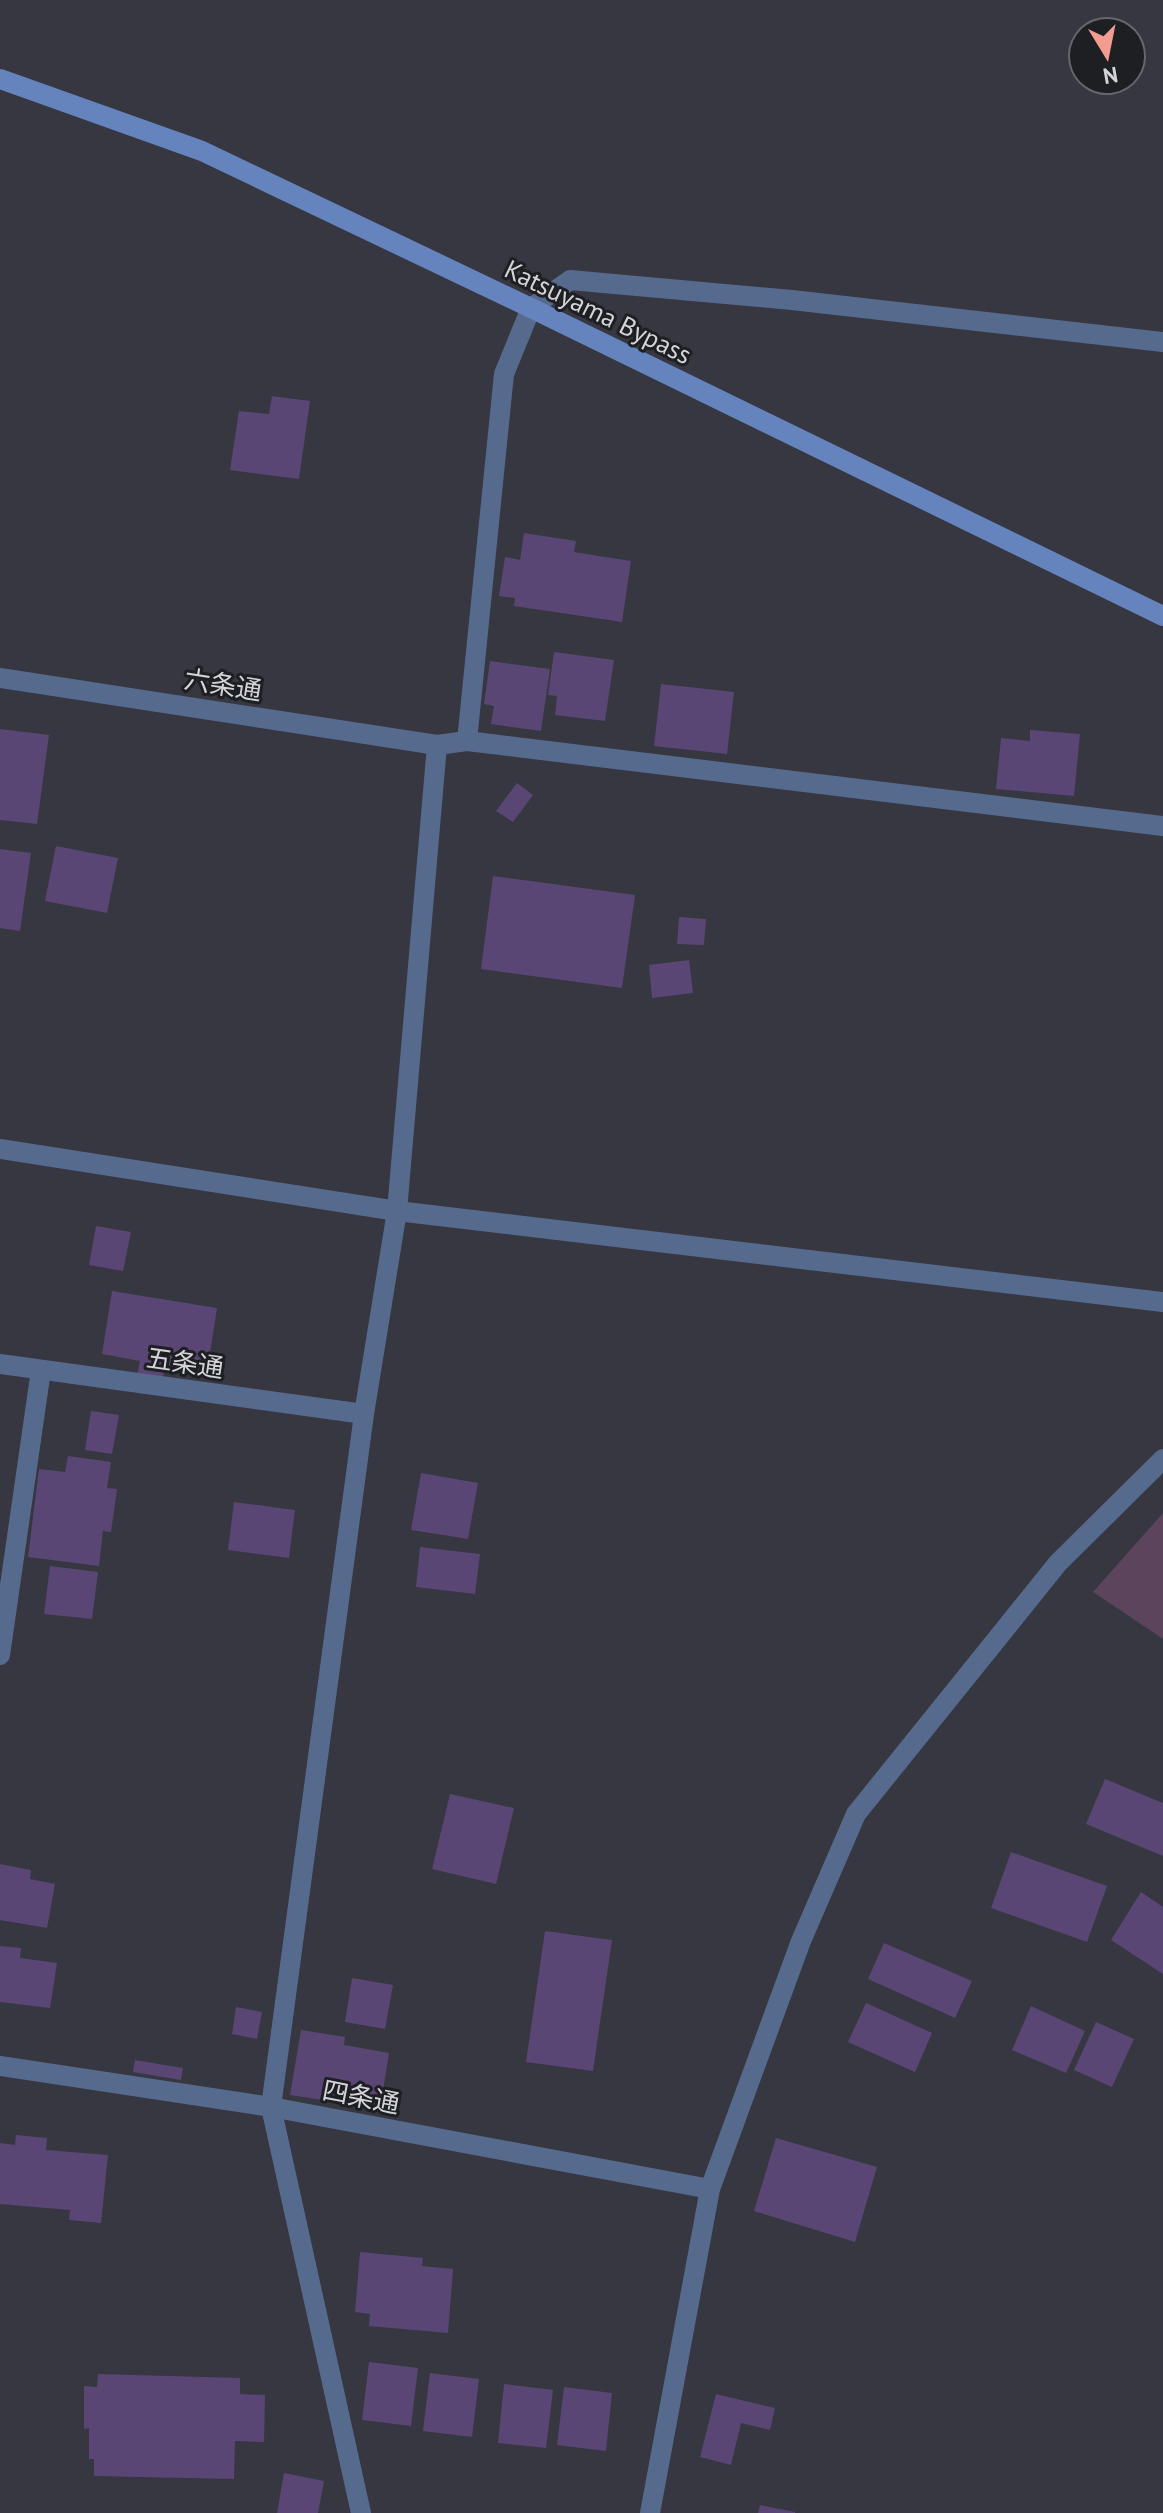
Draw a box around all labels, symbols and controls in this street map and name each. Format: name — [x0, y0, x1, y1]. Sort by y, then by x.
north arrow — [1067, 16, 1147, 96]
text: N — [1101, 61, 1120, 91]
street label: Katsuyama Bypass — [499, 252, 697, 371]
street label: 六条通 — [182, 662, 264, 707]
street label: 五条通 — [144, 1341, 226, 1384]
street label: 四条通 — [320, 2073, 403, 2120]

